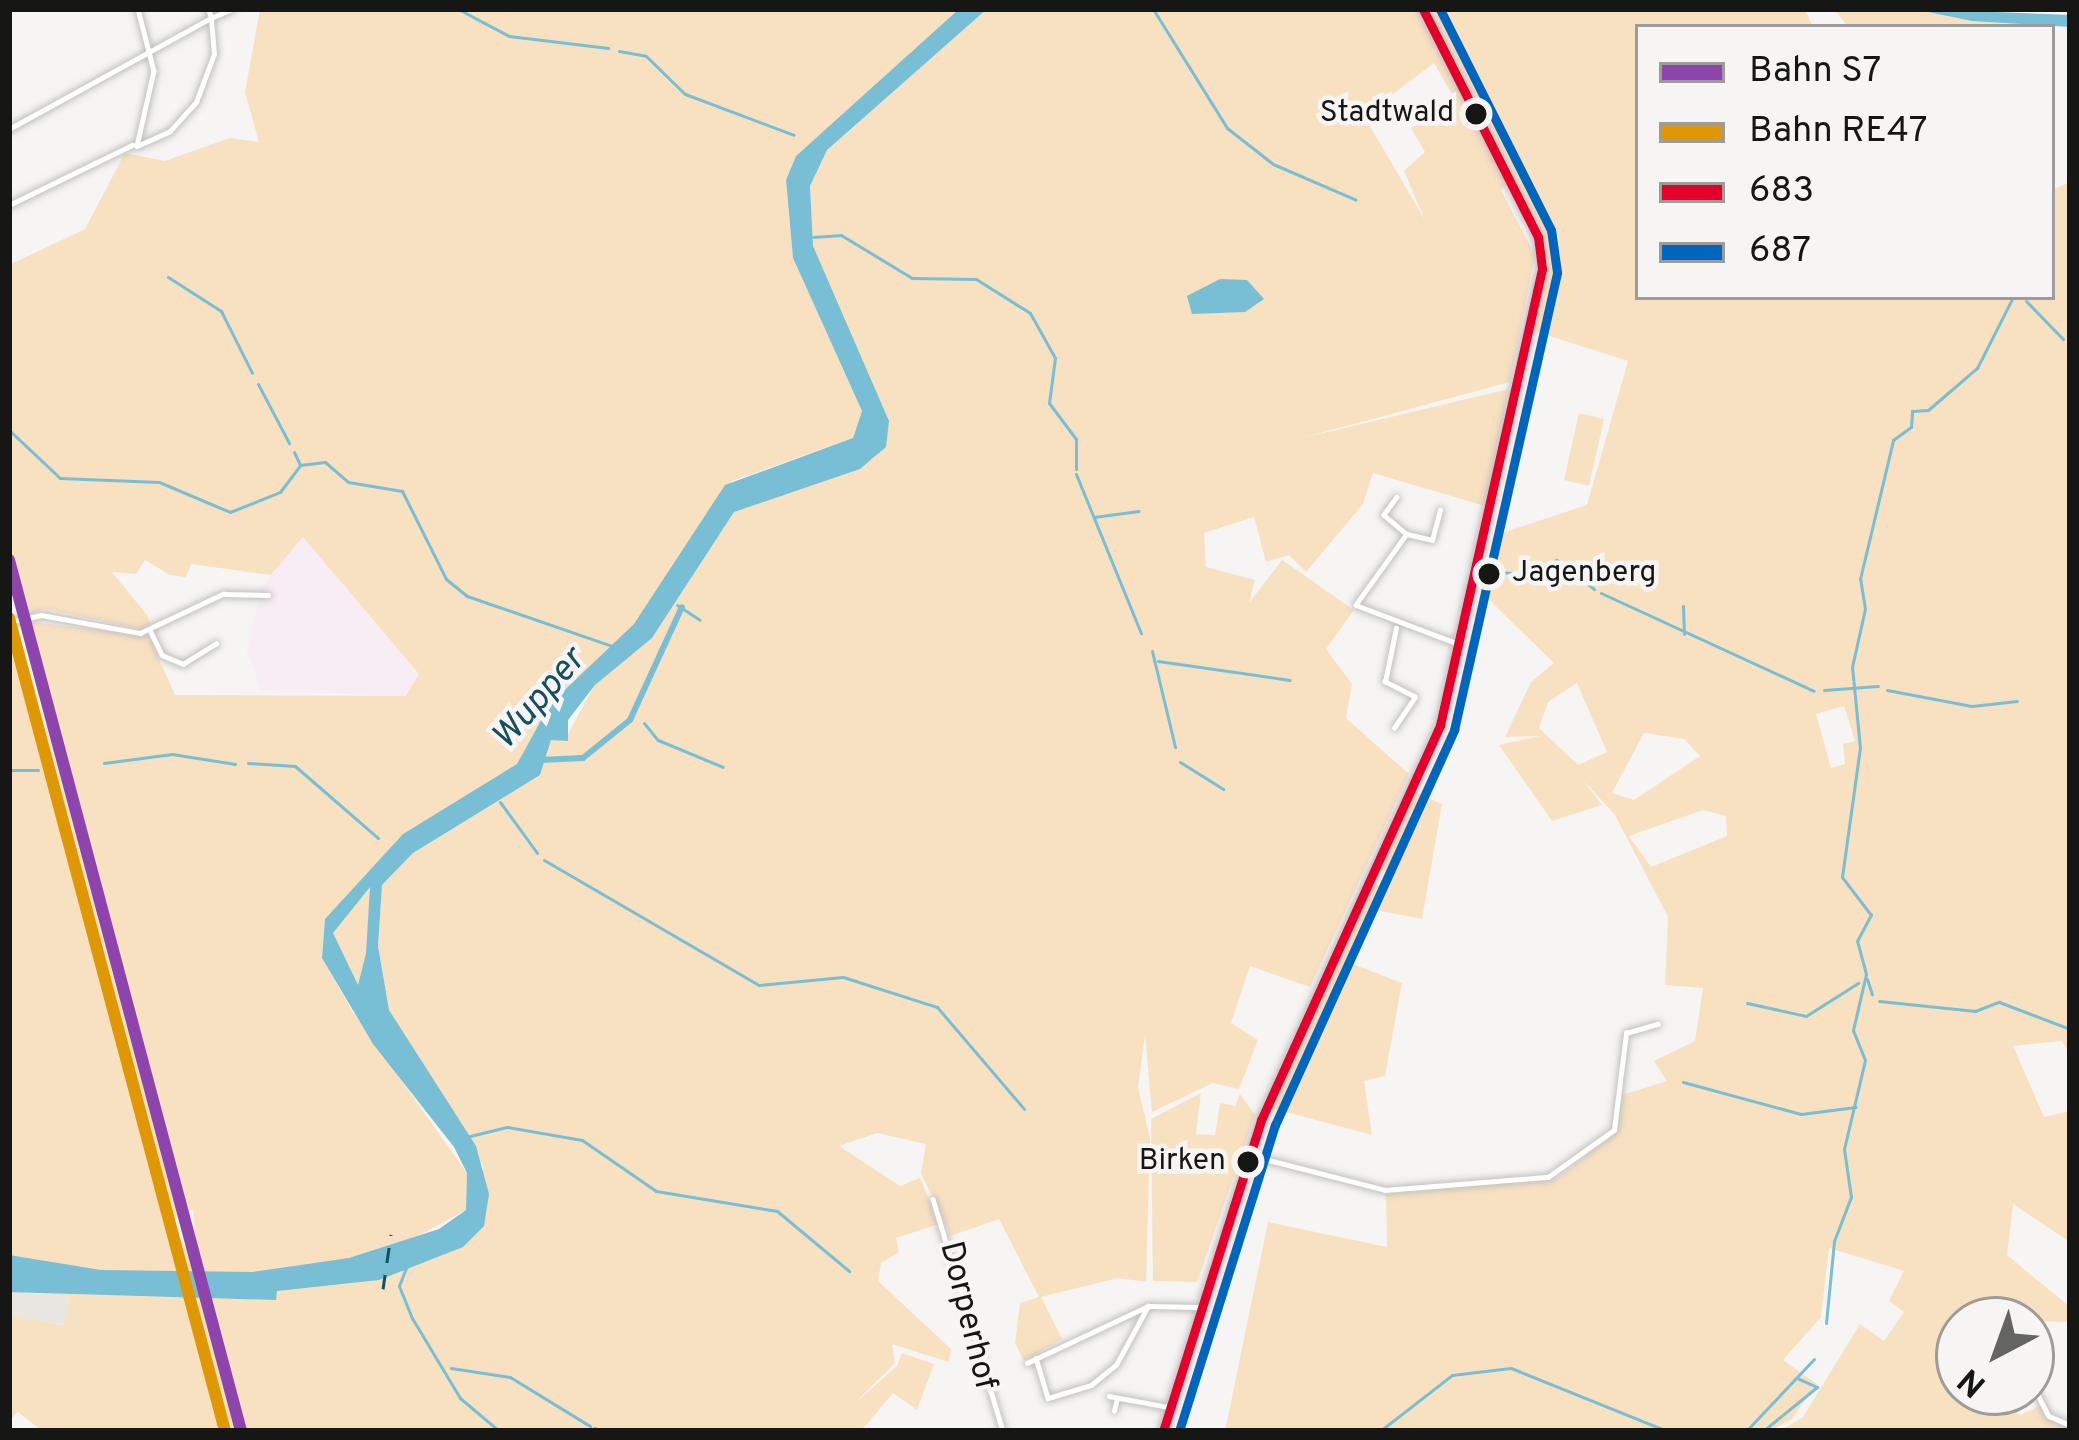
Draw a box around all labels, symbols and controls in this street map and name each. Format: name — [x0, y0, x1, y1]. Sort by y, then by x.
legend — [1635, 24, 2055, 300]
text: Bahn S7 — [1749, 49, 1881, 95]
place label: Stadtwald — [1320, 96, 1454, 132]
marker: Stadtwald — [1465, 103, 1487, 125]
text: Bahn RE47 — [1749, 109, 1928, 155]
text: 683 — [1749, 169, 1814, 215]
text: 687 — [1749, 229, 1811, 275]
place label: Jagenberg — [1512, 556, 1656, 592]
marker: Jagenberg — [1478, 563, 1500, 585]
water label: Wupper — [484, 640, 596, 760]
place label: Birken — [1139, 1144, 1226, 1180]
marker: Birken — [1237, 1151, 1259, 1173]
street label: Dorperhof — [928, 1238, 1004, 1394]
north arrow — [1935, 1296, 2055, 1416]
text: N — [1951, 1357, 1996, 1405]

